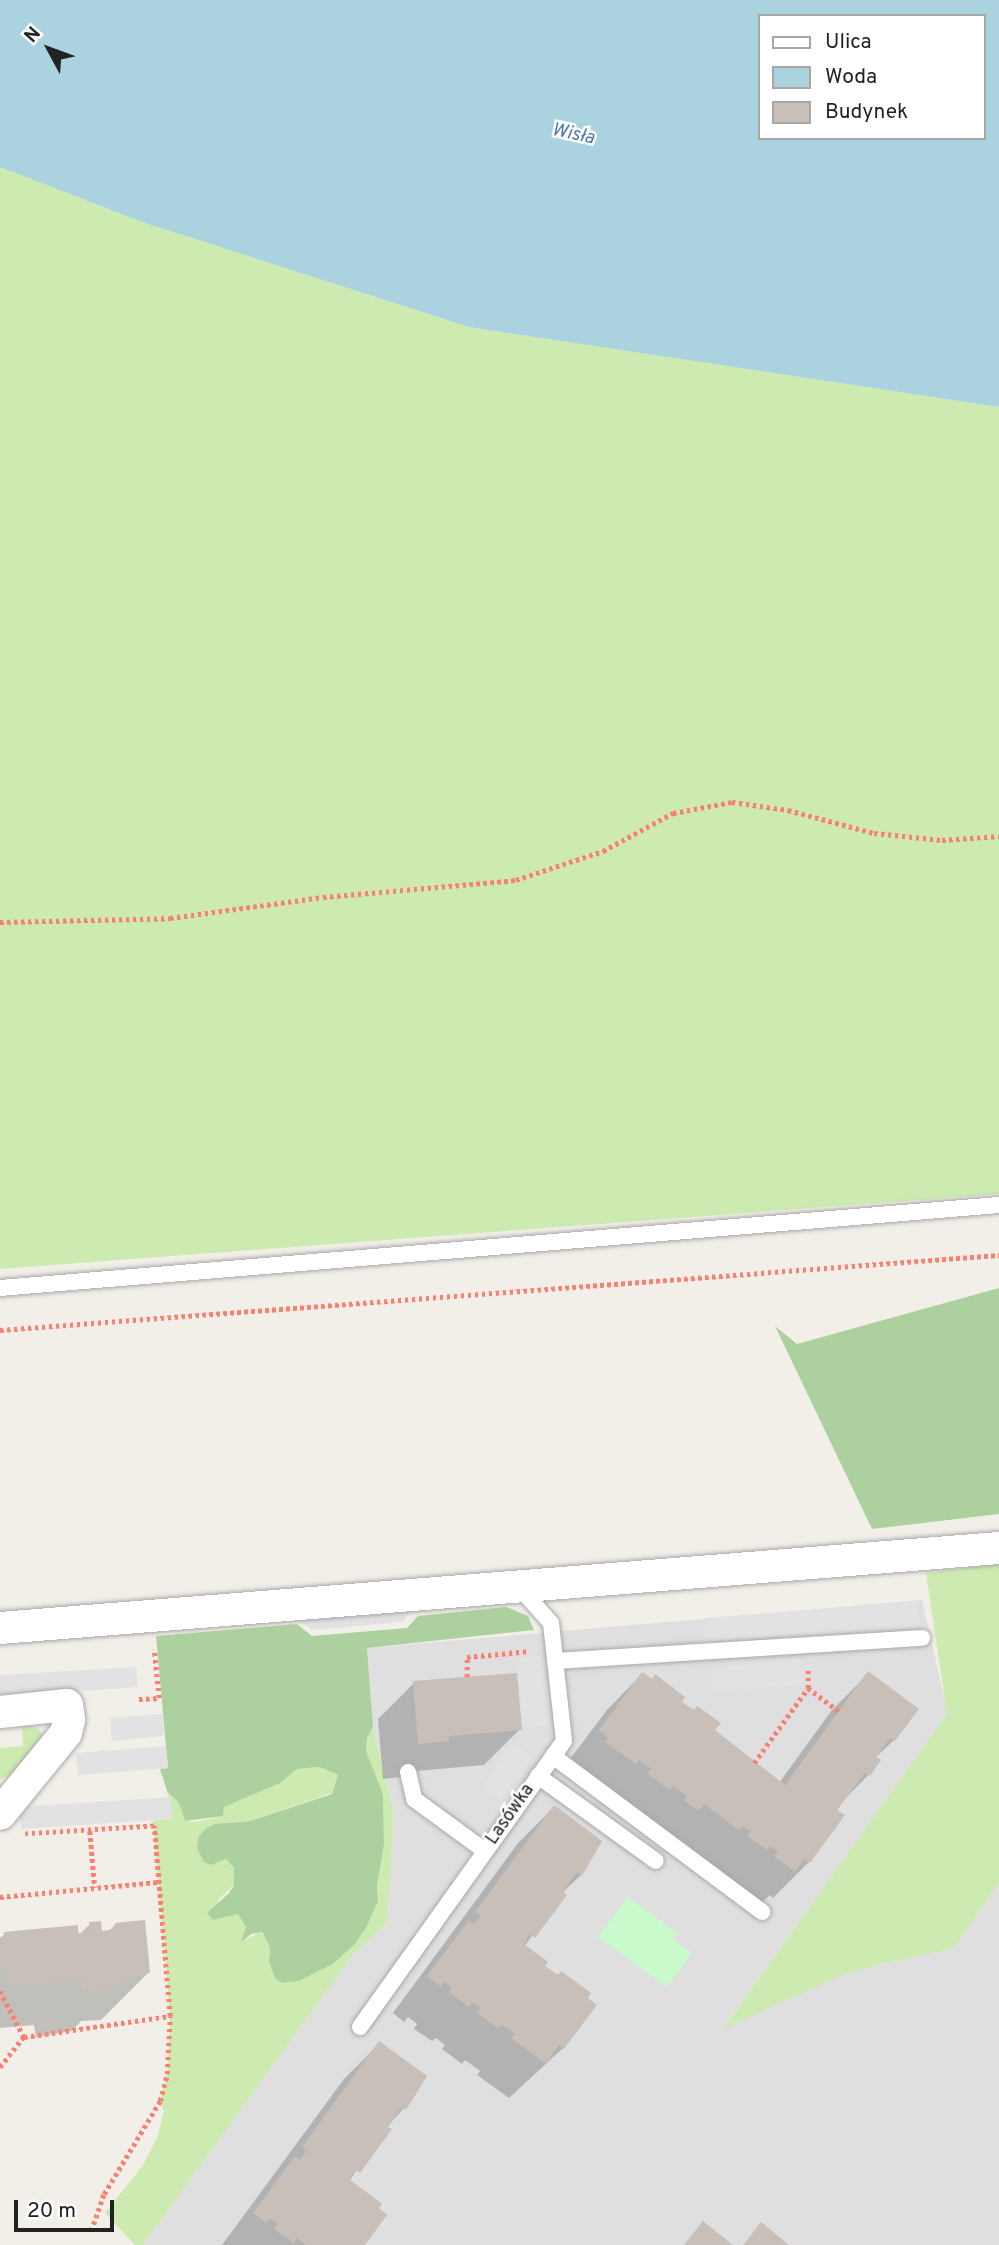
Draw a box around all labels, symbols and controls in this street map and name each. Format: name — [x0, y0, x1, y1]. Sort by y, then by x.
north arrow — [14, 14, 84, 84]
legend — [758, 14, 985, 140]
text: N — [20, 22, 47, 48]
text: Ulica — [825, 29, 872, 56]
text: Woda — [825, 64, 877, 91]
text: Budynek — [825, 99, 908, 126]
water label: Wisła — [550, 119, 596, 151]
street label: Lasówka — [482, 1780, 540, 1850]
scale bar — [18, 2186, 117, 2230]
text: 20 m — [27, 2198, 76, 2225]

